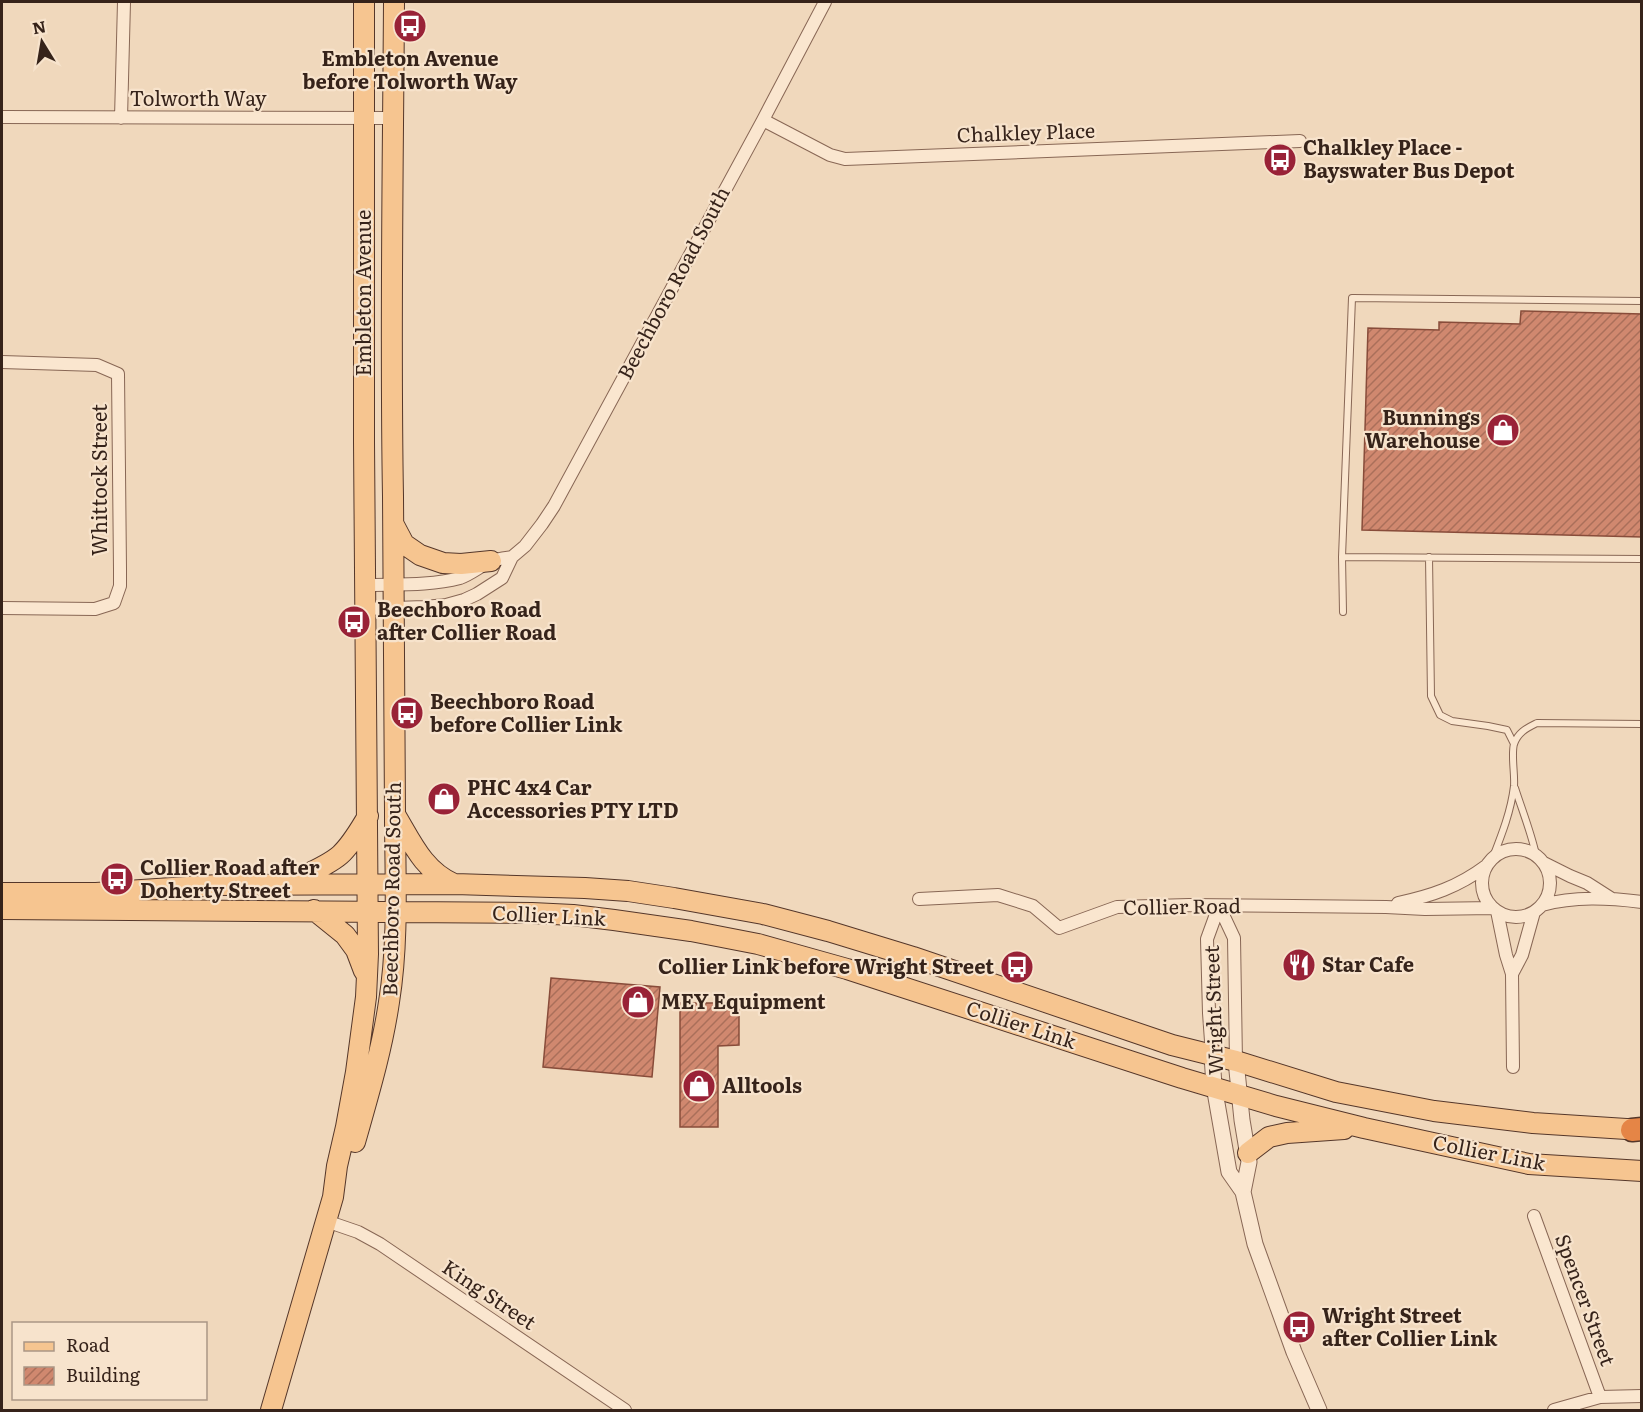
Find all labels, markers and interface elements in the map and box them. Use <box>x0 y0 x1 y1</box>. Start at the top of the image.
bus stop icon: Embleton Avenue before Tolworth Way <box>392 8 428 44</box>
north arrow <box>12 12 72 72</box>
text: N <box>30 13 48 39</box>
place label: Embleton Avenue before Tolworth Way <box>302 42 518 95</box>
street label: Tolworth Way <box>129 82 267 112</box>
street label: Chalkley Place <box>956 114 1096 148</box>
place label: Chalkley Place - Bayswater Bus Depot <box>1303 131 1515 184</box>
bus stop icon: Chalkley Place - Bayswater Bus Depot <box>1262 142 1298 178</box>
street label: Beechboro Road South <box>609 180 736 384</box>
street label: Embleton Avenue <box>347 210 377 376</box>
place label: Bunnings Warehouse <box>1365 401 1480 454</box>
street label: Whittock Street <box>83 404 113 556</box>
shop icon: Bunnings Warehouse <box>1485 412 1521 448</box>
place label: Beechboro Road after Collier Road <box>377 593 556 646</box>
bus stop icon: Beechboro Road after Collier Road <box>336 604 372 640</box>
place label: Beechboro Road before Collier Link <box>430 685 623 738</box>
bus stop icon: Beechboro Road before Collier Link <box>389 695 425 731</box>
place label: PHC 4x4 Car Accessories PTY LTD <box>467 771 678 824</box>
street label: Beechboro Road South <box>373 781 407 997</box>
shop icon: PHC 4x4 Car Accessories PTY LTD <box>426 781 462 817</box>
place label: Collier Road after Doherty Street <box>140 851 320 904</box>
bus stop icon: Collier Road after Doherty Street <box>99 861 135 897</box>
street label: Collier Road <box>1123 889 1241 921</box>
street label: Collier Link <box>491 896 608 932</box>
street label: Wright Street <box>1195 945 1229 1075</box>
restaurant icon: Star Cafe <box>1281 947 1317 983</box>
place label: Star Cafe <box>1322 948 1414 978</box>
bus stop icon: Collier Link before Wright Street <box>999 949 1035 985</box>
place label: Collier Link before Wright Street <box>658 950 994 980</box>
shop icon: MEY Equipment <box>620 984 656 1020</box>
place label: MEY Equipment <box>661 985 826 1015</box>
street label: Collier Link <box>963 991 1081 1055</box>
shop icon: Alltools <box>681 1068 717 1104</box>
place label: Alltools <box>722 1069 802 1099</box>
street label: Collier Link <box>1431 1125 1549 1177</box>
street label: Spencer Street <box>1549 1229 1625 1369</box>
street label: King Street <box>437 1251 543 1336</box>
place label: Wright Street after Collier Link <box>1322 1299 1498 1352</box>
bus stop icon: Wright Street after Collier Link <box>1281 1309 1317 1345</box>
legend <box>12 1322 207 1400</box>
text: Road <box>66 1331 110 1358</box>
text: Building <box>66 1361 141 1388</box>

